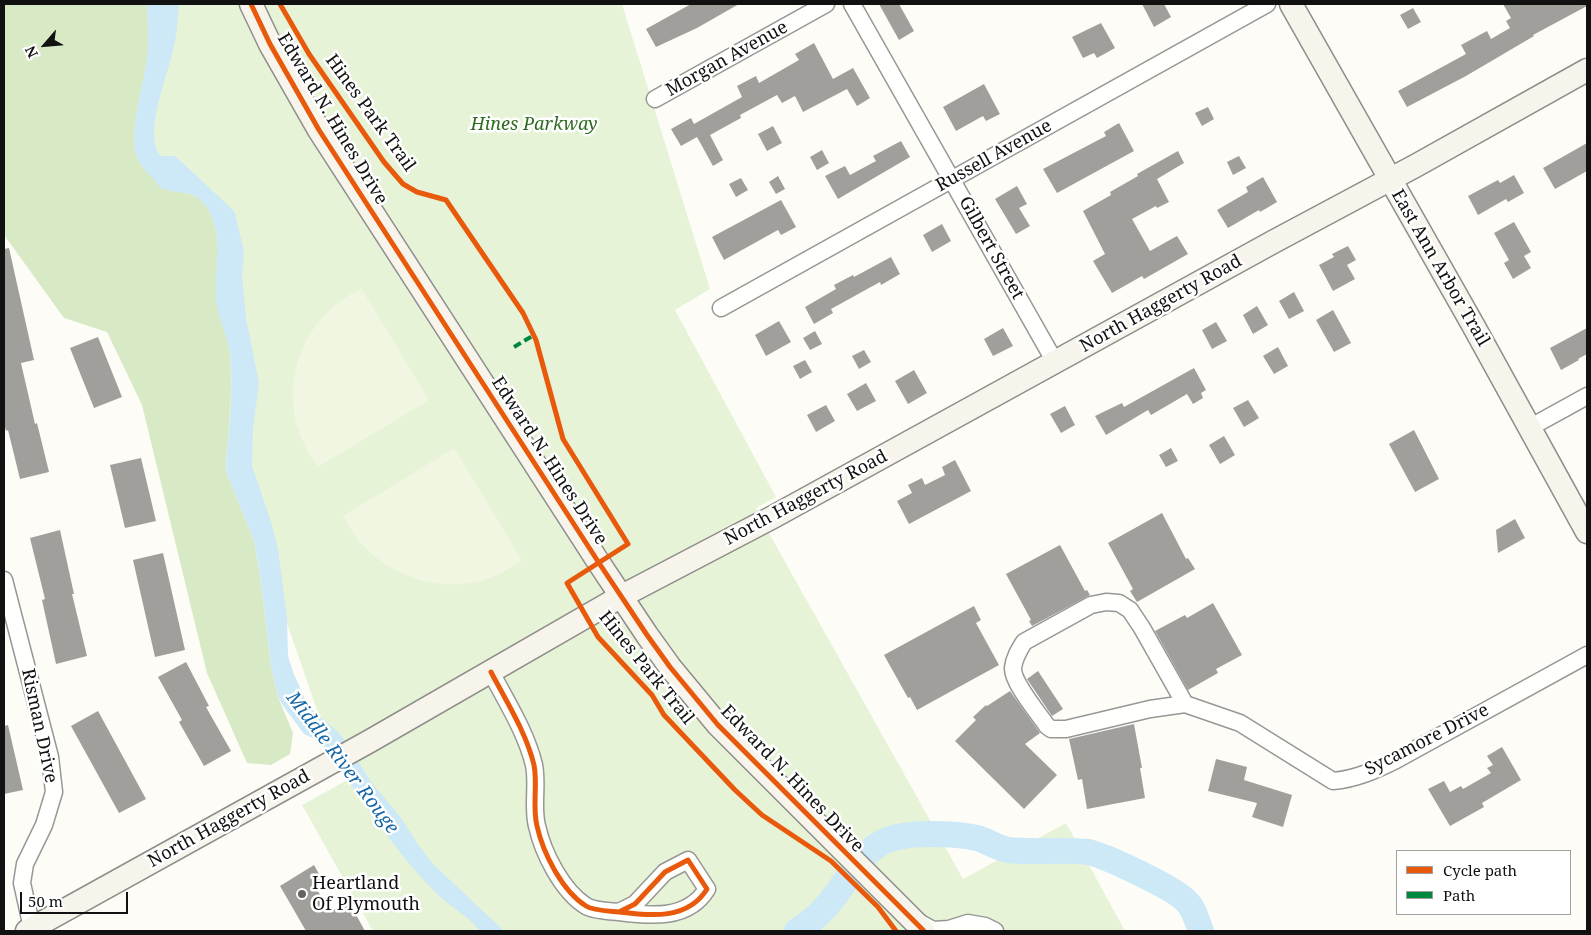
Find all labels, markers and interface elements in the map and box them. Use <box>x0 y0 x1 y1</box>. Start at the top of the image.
street label: Morgan Avenue <box>662 17 792 101</box>
north arrow <box>20 20 70 70</box>
street label: Edward N. Hines Drive <box>272 29 392 209</box>
text: N <box>20 43 42 61</box>
street label: Hines Park Trail <box>320 50 420 176</box>
park label: Hines Parkway <box>471 114 597 136</box>
street label: Russell Avenue <box>932 115 1056 197</box>
street label: East Ann Arbor Trail <box>1386 186 1494 350</box>
street label: Gilbert Street <box>954 193 1028 303</box>
street label: North Haggerty Road <box>1076 251 1246 357</box>
street label: Edward N. Hines Drive <box>486 373 612 549</box>
street label: North Haggerty Road <box>721 446 891 550</box>
street label: Hines Park Trail <box>594 607 698 729</box>
street label: Risman Drive <box>16 667 62 785</box>
water label: Middle River Rouge <box>281 687 403 839</box>
street label: Sycamore Drive <box>1361 699 1493 781</box>
street label: Edward N. Hines Drive <box>716 701 868 857</box>
street label: North Haggerty Road <box>144 766 314 872</box>
legend <box>1396 850 1571 915</box>
text: Cycle path <box>1443 860 1517 880</box>
place label: Heartland Of Plymouth <box>312 873 420 916</box>
scale bar <box>22 882 130 914</box>
text: Path <box>1443 885 1475 905</box>
marker: Heartland Of Plymouth <box>296 888 308 900</box>
text: 50 m <box>28 891 63 911</box>

